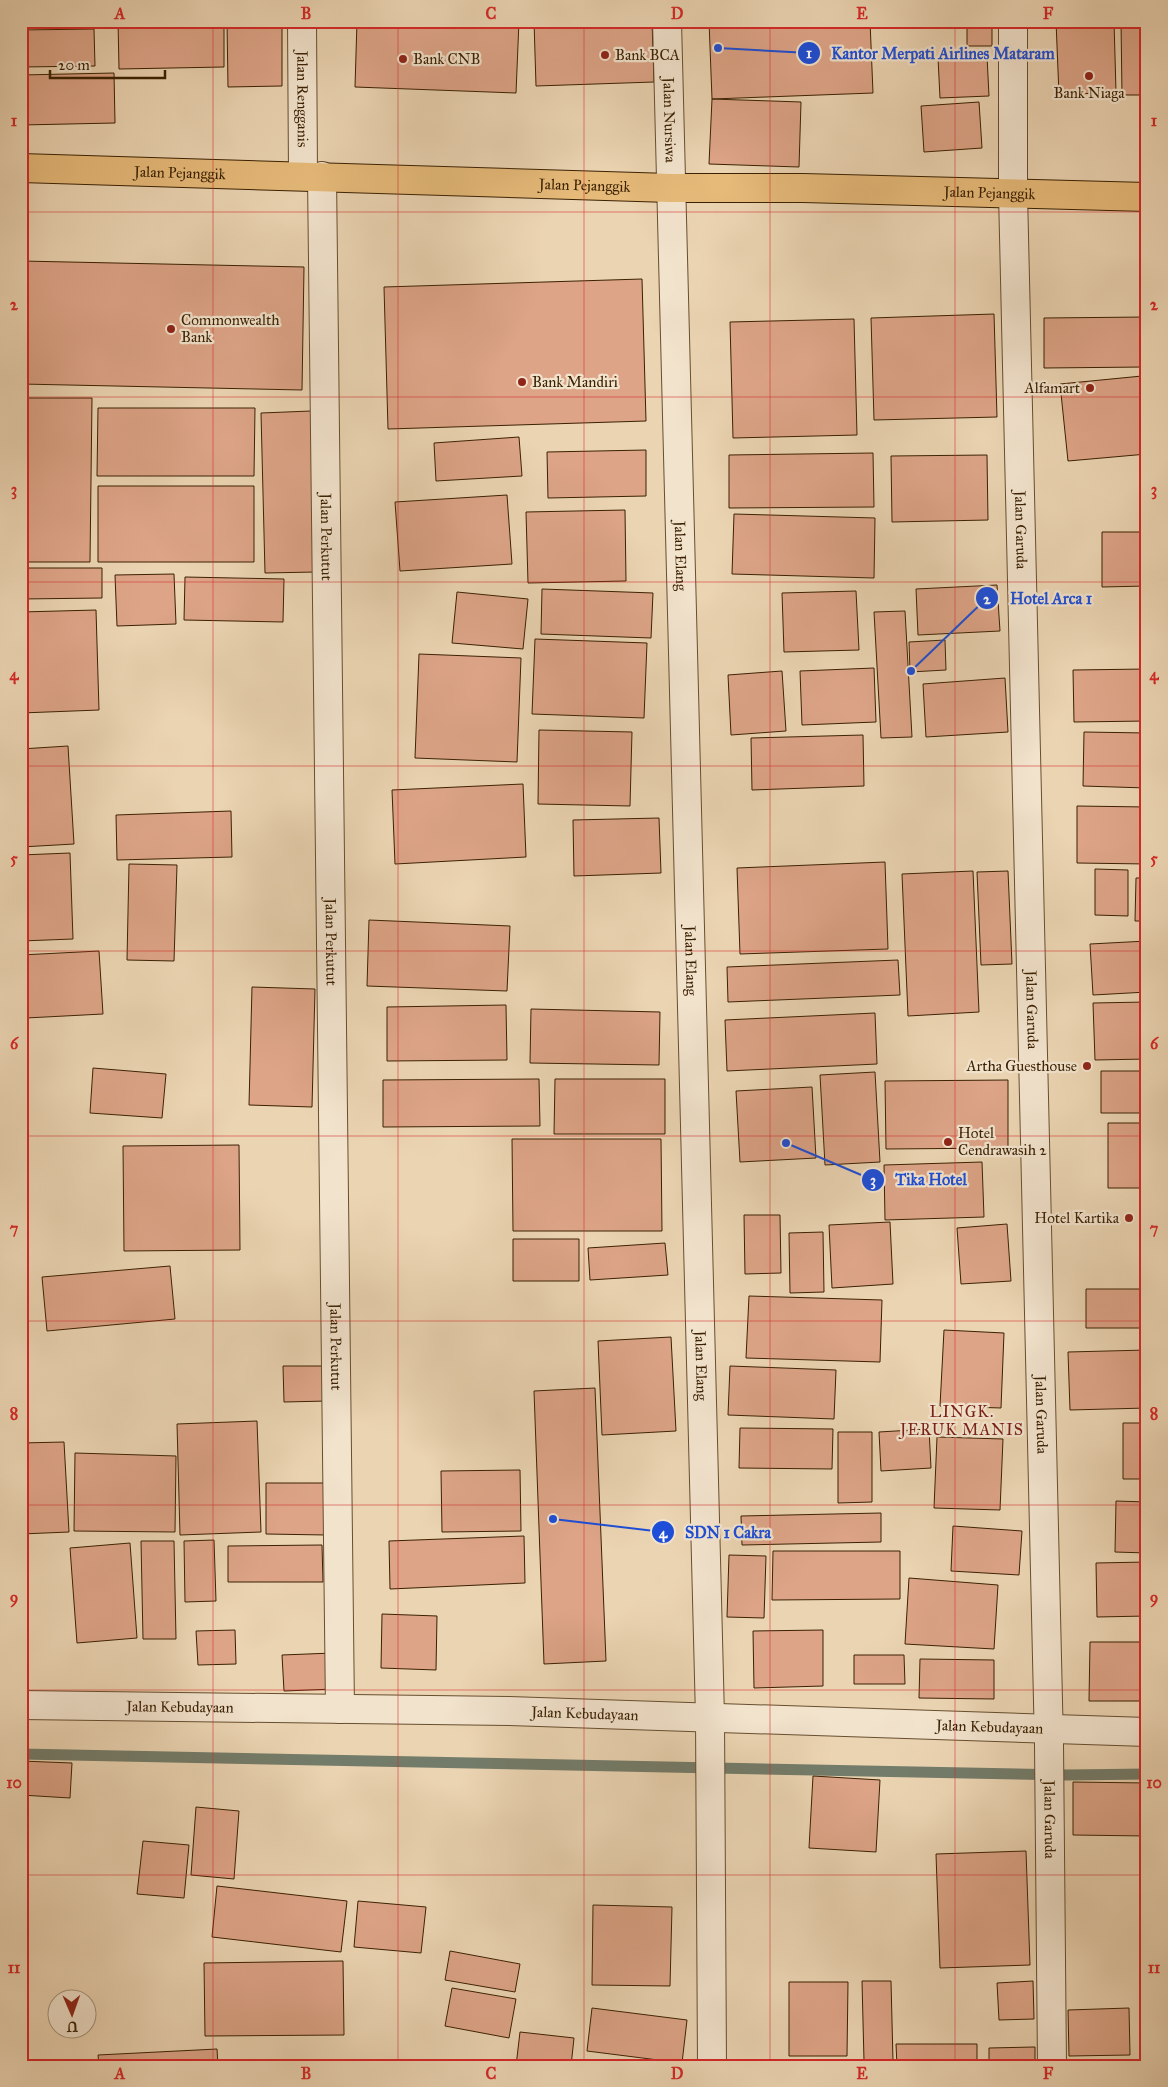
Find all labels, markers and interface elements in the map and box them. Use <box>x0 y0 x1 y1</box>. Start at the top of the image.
text: A <box>114 4 126 23</box>
text: B <box>301 4 311 23</box>
text: C <box>486 4 497 23</box>
text: D <box>671 4 684 23</box>
text: E <box>856 4 868 23</box>
text: F <box>1043 4 1054 23</box>
callout: Kantor Merpati Airlines Mataram <box>796 37 1065 68</box>
text: 1 <box>806 44 812 62</box>
text: Kantor Merpati Airlines Mataram <box>831 44 1055 64</box>
place label: Bank BCA <box>615 46 680 64</box>
scale bar <box>50 48 165 80</box>
street label: Jalan Rengganis <box>292 49 312 147</box>
marker: Bank BCA <box>599 49 611 61</box>
place label: Bank CNB <box>413 50 480 68</box>
marker: Bank CNB <box>397 53 409 65</box>
text: 20 m <box>58 56 90 74</box>
marker: Bank Niaga <box>1083 70 1095 82</box>
street label: Jalan Nursiwa <box>658 75 680 164</box>
place label: Bank Niaga <box>1053 84 1125 102</box>
text: 1 <box>11 111 18 130</box>
text: 1 <box>1151 111 1158 130</box>
street label: Jalan Pejanggik <box>132 162 226 183</box>
street label: Jalan Pejanggik <box>537 175 631 196</box>
street label: Jalan Pejanggik <box>942 183 1036 203</box>
text: 2 <box>10 295 19 314</box>
text: 2 <box>1150 295 1159 314</box>
place label: Commonwealth Bank <box>181 311 280 346</box>
marker: Commonwealth Bank <box>165 323 177 335</box>
place label: Bank Mandiri <box>532 373 618 391</box>
marker: Bank Mandiri <box>516 376 528 388</box>
place label: Alfamart <box>1024 379 1081 397</box>
marker: Alfamart <box>1084 382 1096 394</box>
text: 3 <box>11 480 17 500</box>
text: 3 <box>1151 480 1157 500</box>
street label: Jalan Garuda <box>1010 488 1031 570</box>
street label: Jalan Perkutut <box>316 491 336 581</box>
street label: Jalan Elang <box>670 519 690 592</box>
callout: Hotel Arca 1 <box>975 583 1102 614</box>
text: Hotel Arca 1 <box>1010 589 1093 608</box>
text: 2 <box>983 590 991 608</box>
text: 4 <box>10 665 20 685</box>
text: 4 <box>1150 665 1160 685</box>
text: 5 <box>10 849 18 868</box>
text: 5 <box>1150 849 1158 868</box>
street label: Jalan Perkutut <box>320 896 341 986</box>
street label: Jalan Elang <box>680 923 701 997</box>
street label: Jalan Garuda <box>1021 968 1042 1050</box>
text: 6 <box>10 1034 19 1053</box>
text: 6 <box>1150 1034 1159 1053</box>
place label: Artha Guesthouse <box>965 1057 1077 1075</box>
marker: Artha Guesthouse <box>1081 1060 1093 1072</box>
place label: Hotel Cendrawasih 2 <box>958 1124 1047 1159</box>
marker: Hotel Cendrawasih 2 <box>942 1136 954 1148</box>
callout: Tika Hotel <box>861 1164 977 1195</box>
text: Tika Hotel <box>894 1170 967 1189</box>
text: 3 <box>870 1171 876 1190</box>
place label: Hotel Kartika <box>1034 1209 1120 1227</box>
marker: Hotel Kartika <box>1123 1212 1135 1224</box>
text: 7 <box>10 1219 19 1238</box>
text: 7 <box>1150 1219 1159 1238</box>
street label: Jalan Perkutut <box>325 1301 345 1391</box>
street label: Jalan Elang <box>690 1328 711 1402</box>
street label: Jalan Garuda <box>1030 1373 1051 1455</box>
district label: LINGK. JERUK MANIS <box>898 1402 1024 1440</box>
text: 8 <box>10 1404 18 1423</box>
text: 8 <box>1150 1404 1158 1423</box>
callout: SDN 1 Cakra <box>650 1517 782 1548</box>
text: SDN 1 Cakra <box>685 1523 772 1542</box>
text: 4 <box>659 1524 668 1543</box>
text: 9 <box>10 1588 18 1608</box>
text: 9 <box>1150 1588 1158 1608</box>
street label: Jalan Kebudayaan <box>124 1697 234 1717</box>
street label: Jalan Kebudayaan <box>529 1703 639 1724</box>
street label: Jalan Kebudayaan <box>934 1716 1044 1738</box>
text: 10 <box>6 1773 22 1792</box>
text: 10 <box>1146 1773 1162 1792</box>
street label: Jalan Garuda <box>1039 1778 1059 1860</box>
text: 11 <box>8 1958 21 1977</box>
text: 11 <box>1148 1958 1161 1977</box>
north arrow <box>48 1990 98 2040</box>
text: U <box>66 2018 78 2035</box>
text: A <box>114 2064 126 2083</box>
text: B <box>301 2064 311 2083</box>
text: C <box>486 2064 497 2083</box>
text: D <box>671 2064 684 2083</box>
text: E <box>856 2064 868 2083</box>
text: F <box>1043 2064 1054 2083</box>

